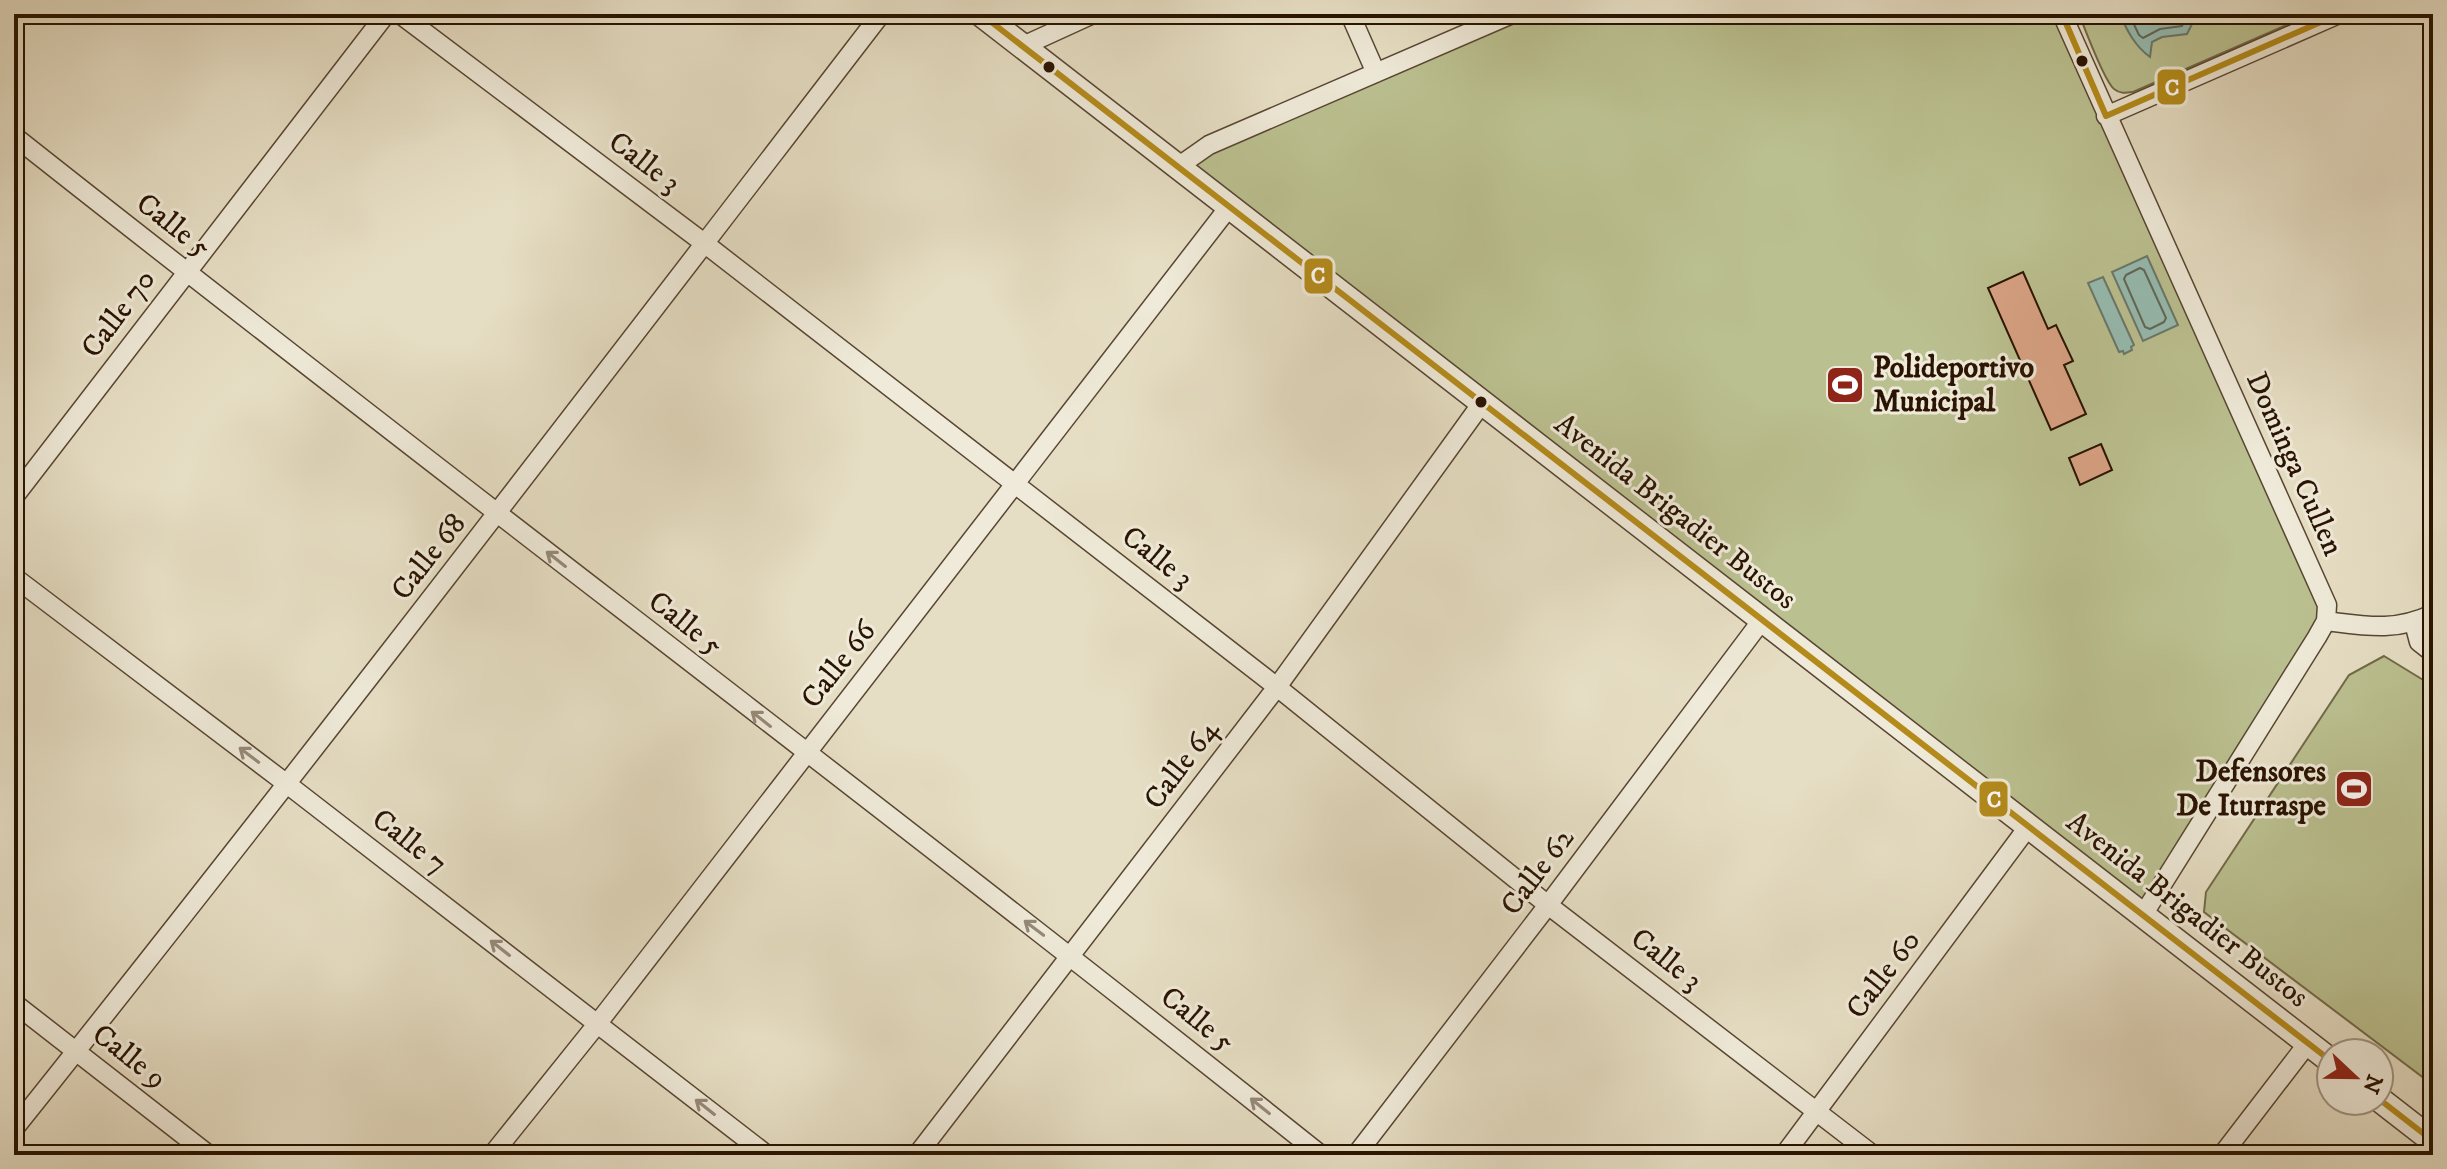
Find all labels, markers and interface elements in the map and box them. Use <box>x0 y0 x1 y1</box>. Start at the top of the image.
unlabelled marker <box>2074 53 2090 69</box>
unlabelled marker <box>1041 59 1057 75</box>
line badge: C <box>2156 68 2187 106</box>
text: C <box>2165 75 2179 102</box>
street label: Calle 3 <box>601 124 687 202</box>
street label: Calle 5 <box>128 185 218 267</box>
line badge: C <box>1303 257 1334 295</box>
street label: Calle 70 <box>74 262 164 366</box>
text: C <box>1311 263 1325 290</box>
place label: Polideportivo Municipal <box>1873 350 2034 421</box>
sports icon: Polideportivo Municipal <box>1824 364 1866 406</box>
street label: Dominga Cullen <box>2237 366 2351 562</box>
unlabelled marker <box>1473 394 1489 410</box>
street label: Avenida Brigadier Bustos <box>1547 406 1803 618</box>
street label: Calle 68 <box>384 506 474 608</box>
street label: Calle 3 <box>1114 519 1200 597</box>
one-way arrow <box>546 550 567 568</box>
street label: Calle 5 <box>640 583 730 665</box>
street label: Calle 66 <box>793 613 885 716</box>
one-way arrow <box>751 710 772 727</box>
street label: Calle 64 <box>1136 712 1228 817</box>
one-way arrow <box>239 747 260 764</box>
place label: Defensores De Iturraspe <box>2176 754 2327 825</box>
sports icon: Defensores De Iturraspe <box>2333 768 2375 810</box>
line badge: C <box>1978 780 2009 818</box>
text: C <box>1987 787 2001 814</box>
street label: Calle 7 <box>364 801 454 883</box>
street label: Avenida Brigadier Bustos <box>2059 804 2315 1016</box>
street label: Calle 62 <box>1493 821 1583 923</box>
one-way arrow <box>1024 919 1046 936</box>
street label: Calle 3 <box>1623 921 1709 999</box>
street label: Calle 60 <box>1839 923 1929 1027</box>
one-way arrow <box>490 939 511 956</box>
street label: Calle 5 <box>1153 979 1241 1061</box>
street label: Calle 9 <box>84 1016 174 1098</box>
north arrow <box>2315 1037 2395 1117</box>
text: N <box>2356 1070 2388 1097</box>
one-way arrow <box>695 1098 716 1116</box>
one-way arrow <box>1250 1098 1271 1115</box>

